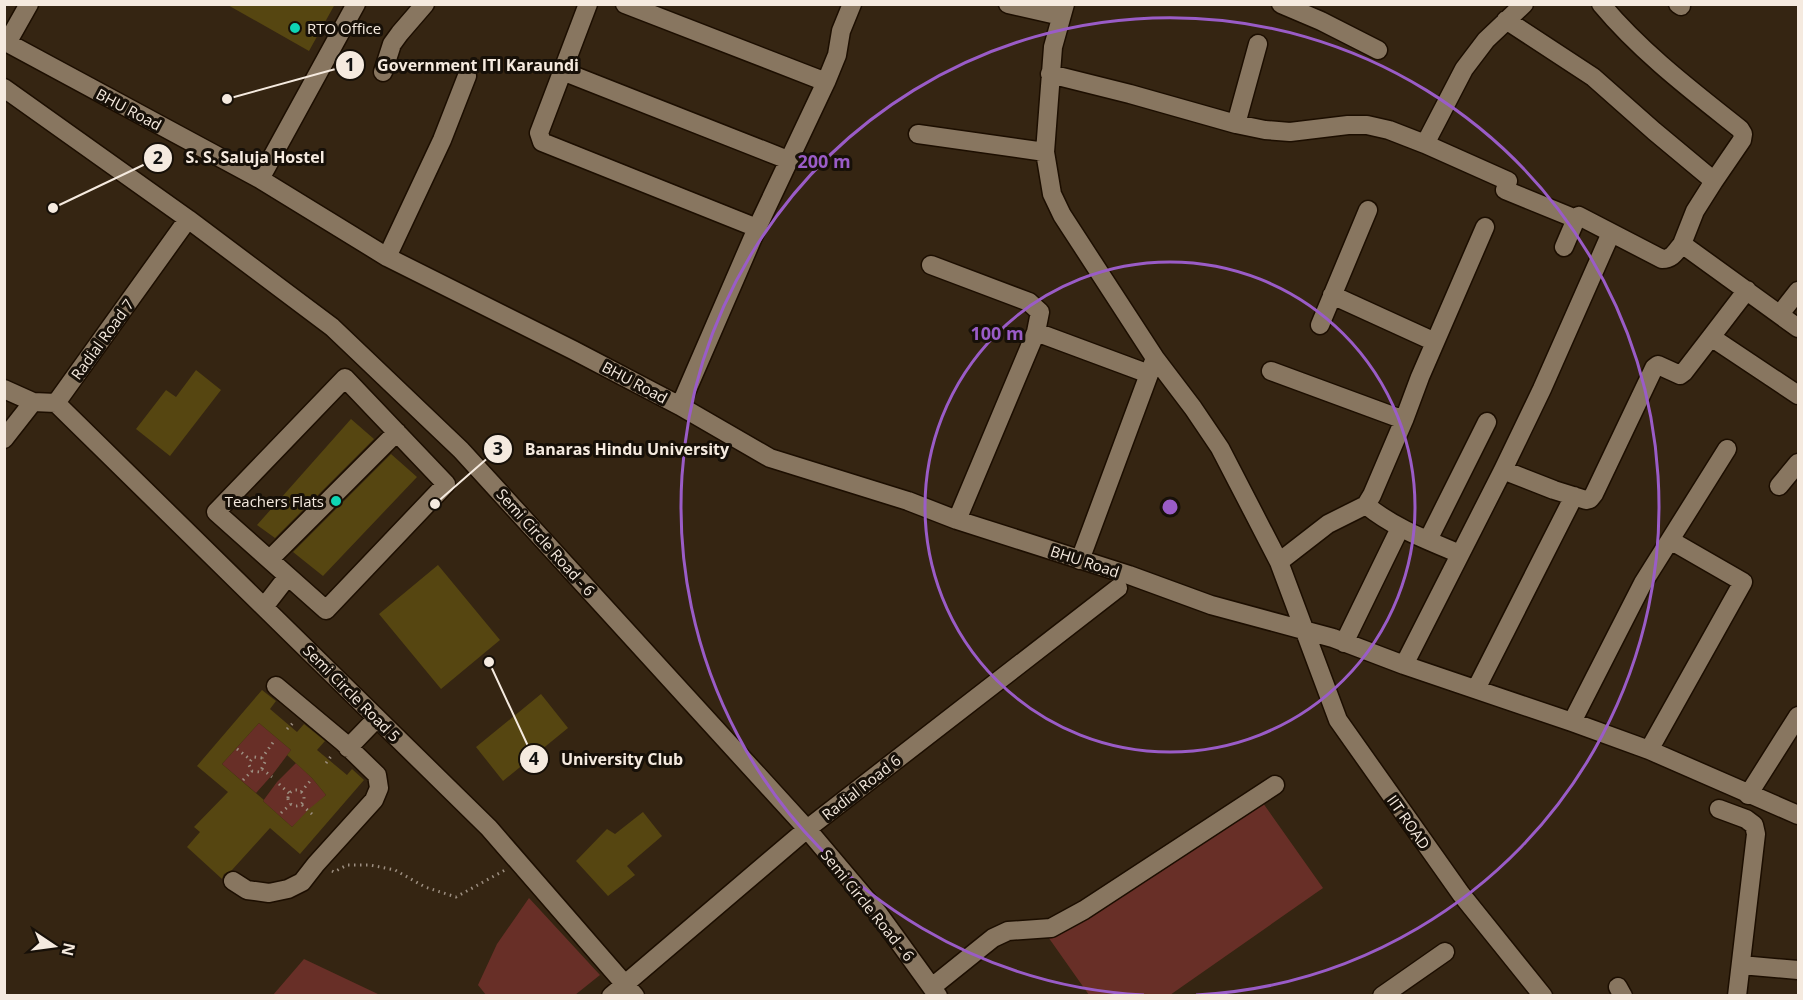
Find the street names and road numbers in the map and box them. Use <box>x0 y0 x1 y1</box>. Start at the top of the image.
street label: BHU Road <box>93 83 165 135</box>
street label: Radial Road 7 <box>66 295 138 383</box>
street label: BHU Road <box>599 356 671 408</box>
street label: Semi Circle Road - 6 <box>492 484 600 600</box>
street label: BHU Road <box>1048 540 1122 582</box>
street label: Semi Circle Road 5 <box>299 640 405 746</box>
street label: Radial Road 6 <box>817 750 905 824</box>
street label: IIT ROAD <box>1383 791 1435 853</box>
street label: Semi Circle Road - 6 <box>817 845 919 965</box>

